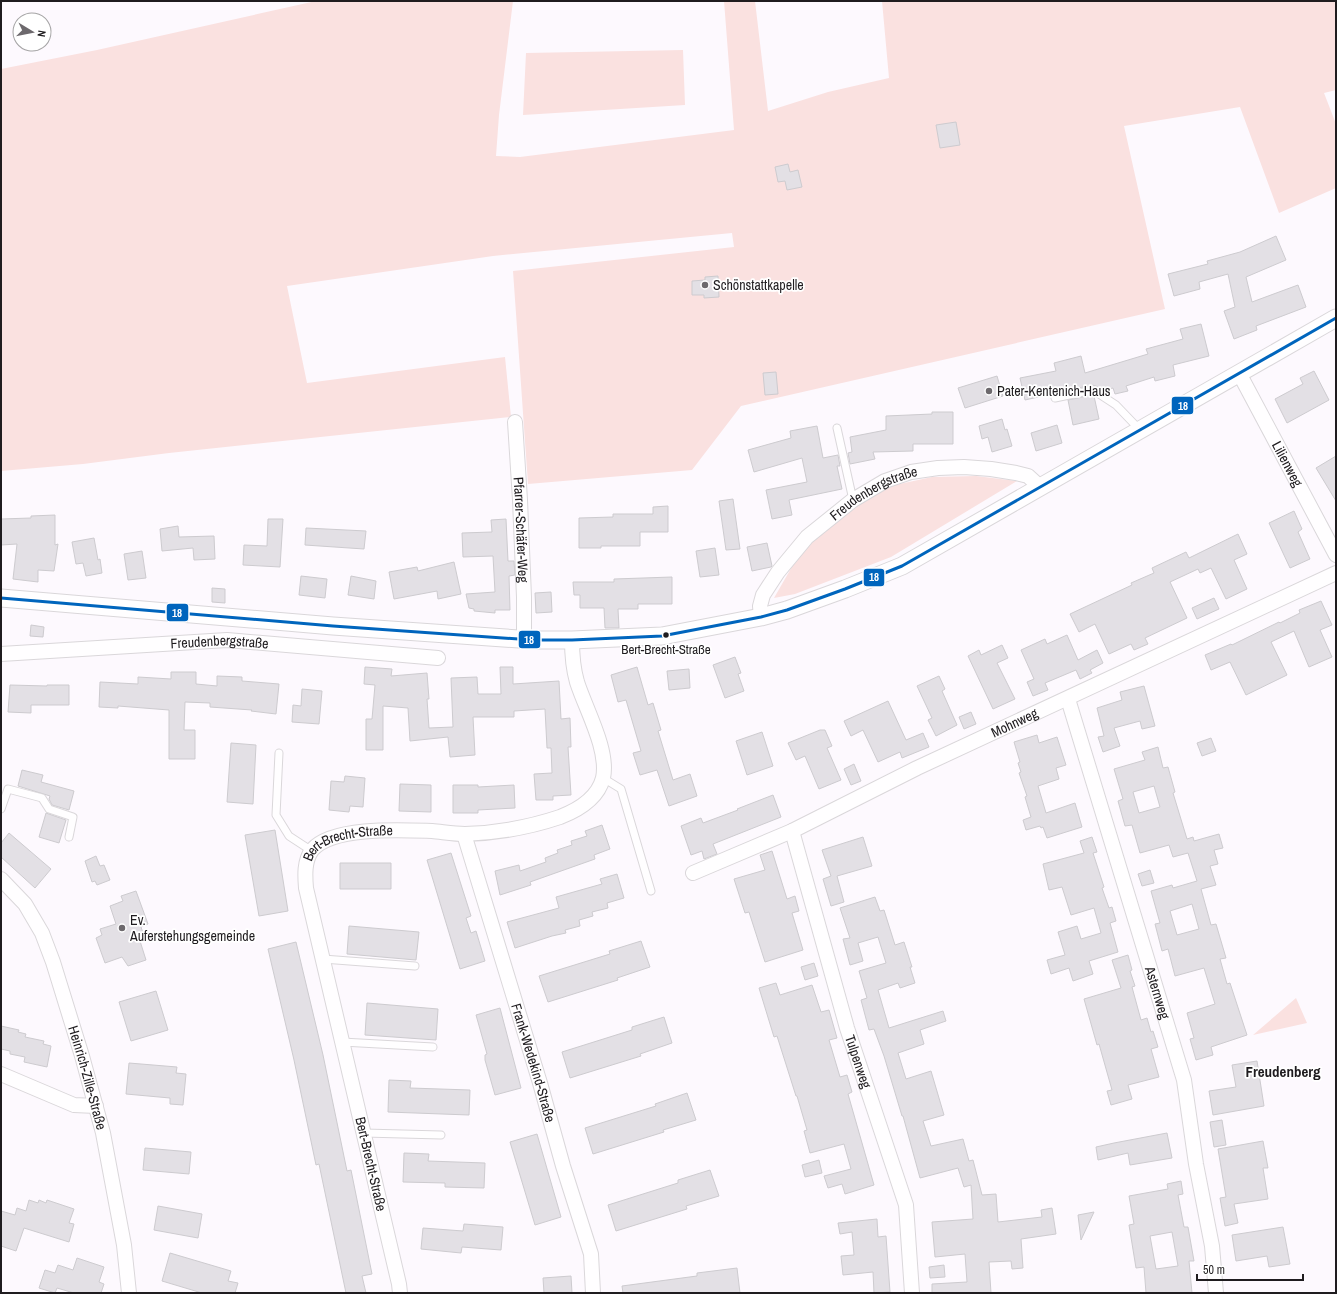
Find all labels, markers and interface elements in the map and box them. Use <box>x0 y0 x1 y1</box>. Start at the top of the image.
north arrow <box>12 12 52 52</box>
text: N <box>34 29 49 38</box>
place label: Schönstattkapelle <box>713 276 804 294</box>
marker: Schönstattkapelle <box>700 280 710 290</box>
place label: Pater-Kentenich-Haus <box>997 382 1111 400</box>
marker: Pater-Kentenich-Haus <box>984 386 994 396</box>
line badge: 18 <box>1171 396 1194 415</box>
text: 18 <box>1178 399 1188 413</box>
street label: Lilienweg <box>1268 438 1307 490</box>
street label: Freudenbergstraße <box>826 462 918 524</box>
street label: Pfarrer-Schäfer-Weg <box>510 476 532 584</box>
line badge: 18 <box>863 568 885 587</box>
text: 18 <box>869 570 879 584</box>
line badge: 18 <box>166 603 189 622</box>
text: 18 <box>172 606 182 620</box>
line badge: 18 <box>518 630 541 649</box>
marker: Bert-Brecht-Straße <box>661 630 671 640</box>
street label: Freudenbergstraße <box>170 631 269 653</box>
text: 18 <box>524 633 534 647</box>
place label: Bert-Brecht-Straße <box>621 641 711 658</box>
street label: Mohnweg <box>988 704 1041 741</box>
street label: Bert-Brecht-Straße <box>299 821 393 864</box>
place label: Ev. Auferstehungsgemeinde <box>129 911 255 945</box>
marker: Ev. Auferstehungsgemeinde <box>117 923 127 933</box>
street label: Asternweg <box>1141 963 1174 1022</box>
street label: Frank-Wedekind-Straße <box>507 1001 559 1124</box>
street label: Heinrich-Zille-Straße <box>64 1023 111 1132</box>
street label: Tulpenweg <box>841 1033 876 1091</box>
district label: Freudenberg <box>1245 1061 1321 1082</box>
street label: Bert-Brecht-Straße <box>351 1115 391 1213</box>
scale bar <box>1197 1256 1303 1282</box>
text: 50 m <box>1203 1262 1225 1278</box>

